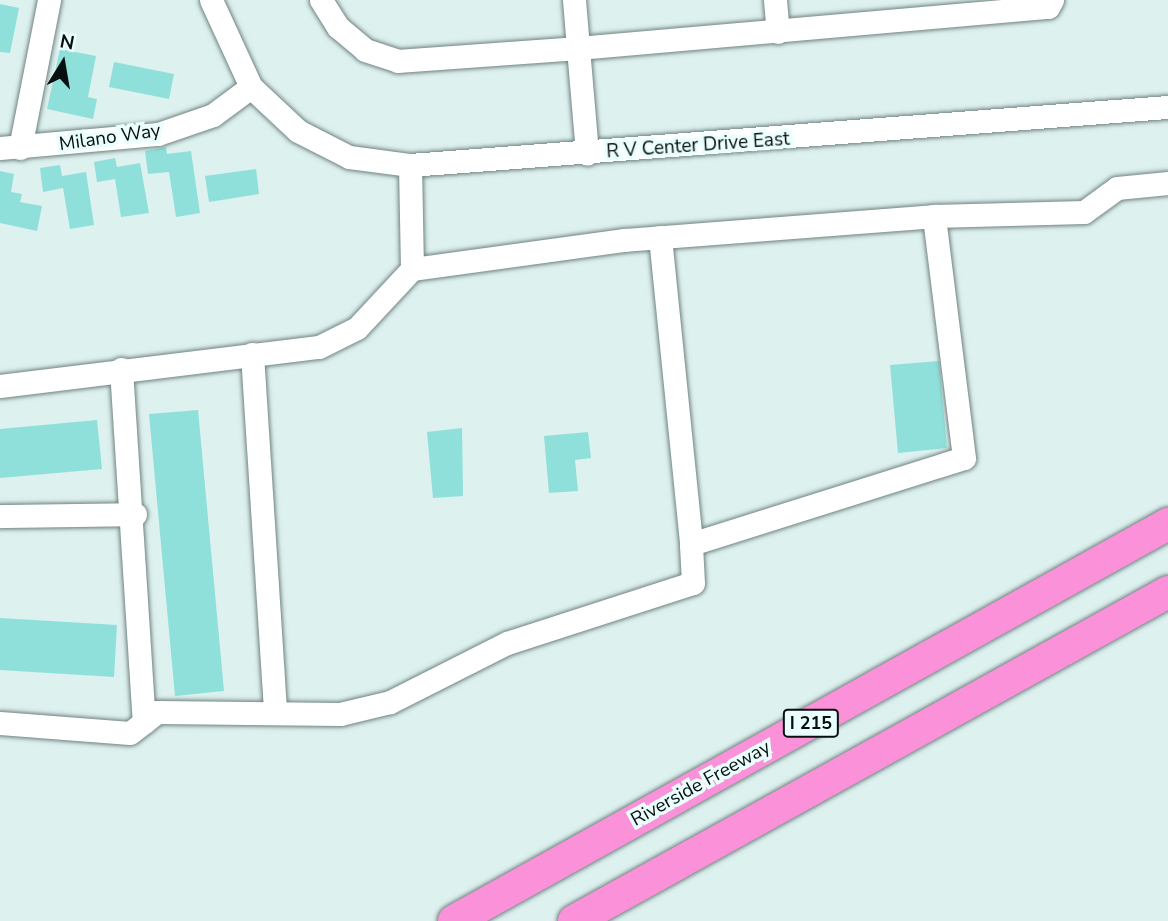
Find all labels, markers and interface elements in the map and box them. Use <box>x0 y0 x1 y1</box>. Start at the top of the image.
north arrow <box>28 28 98 98</box>
text: N <box>58 28 76 57</box>
street label: Milano Way <box>58 120 162 156</box>
street label: R V Center Drive East <box>606 128 790 164</box>
road number: I 215 <box>781 708 841 738</box>
street label: Riverside Freeway <box>627 736 775 832</box>

